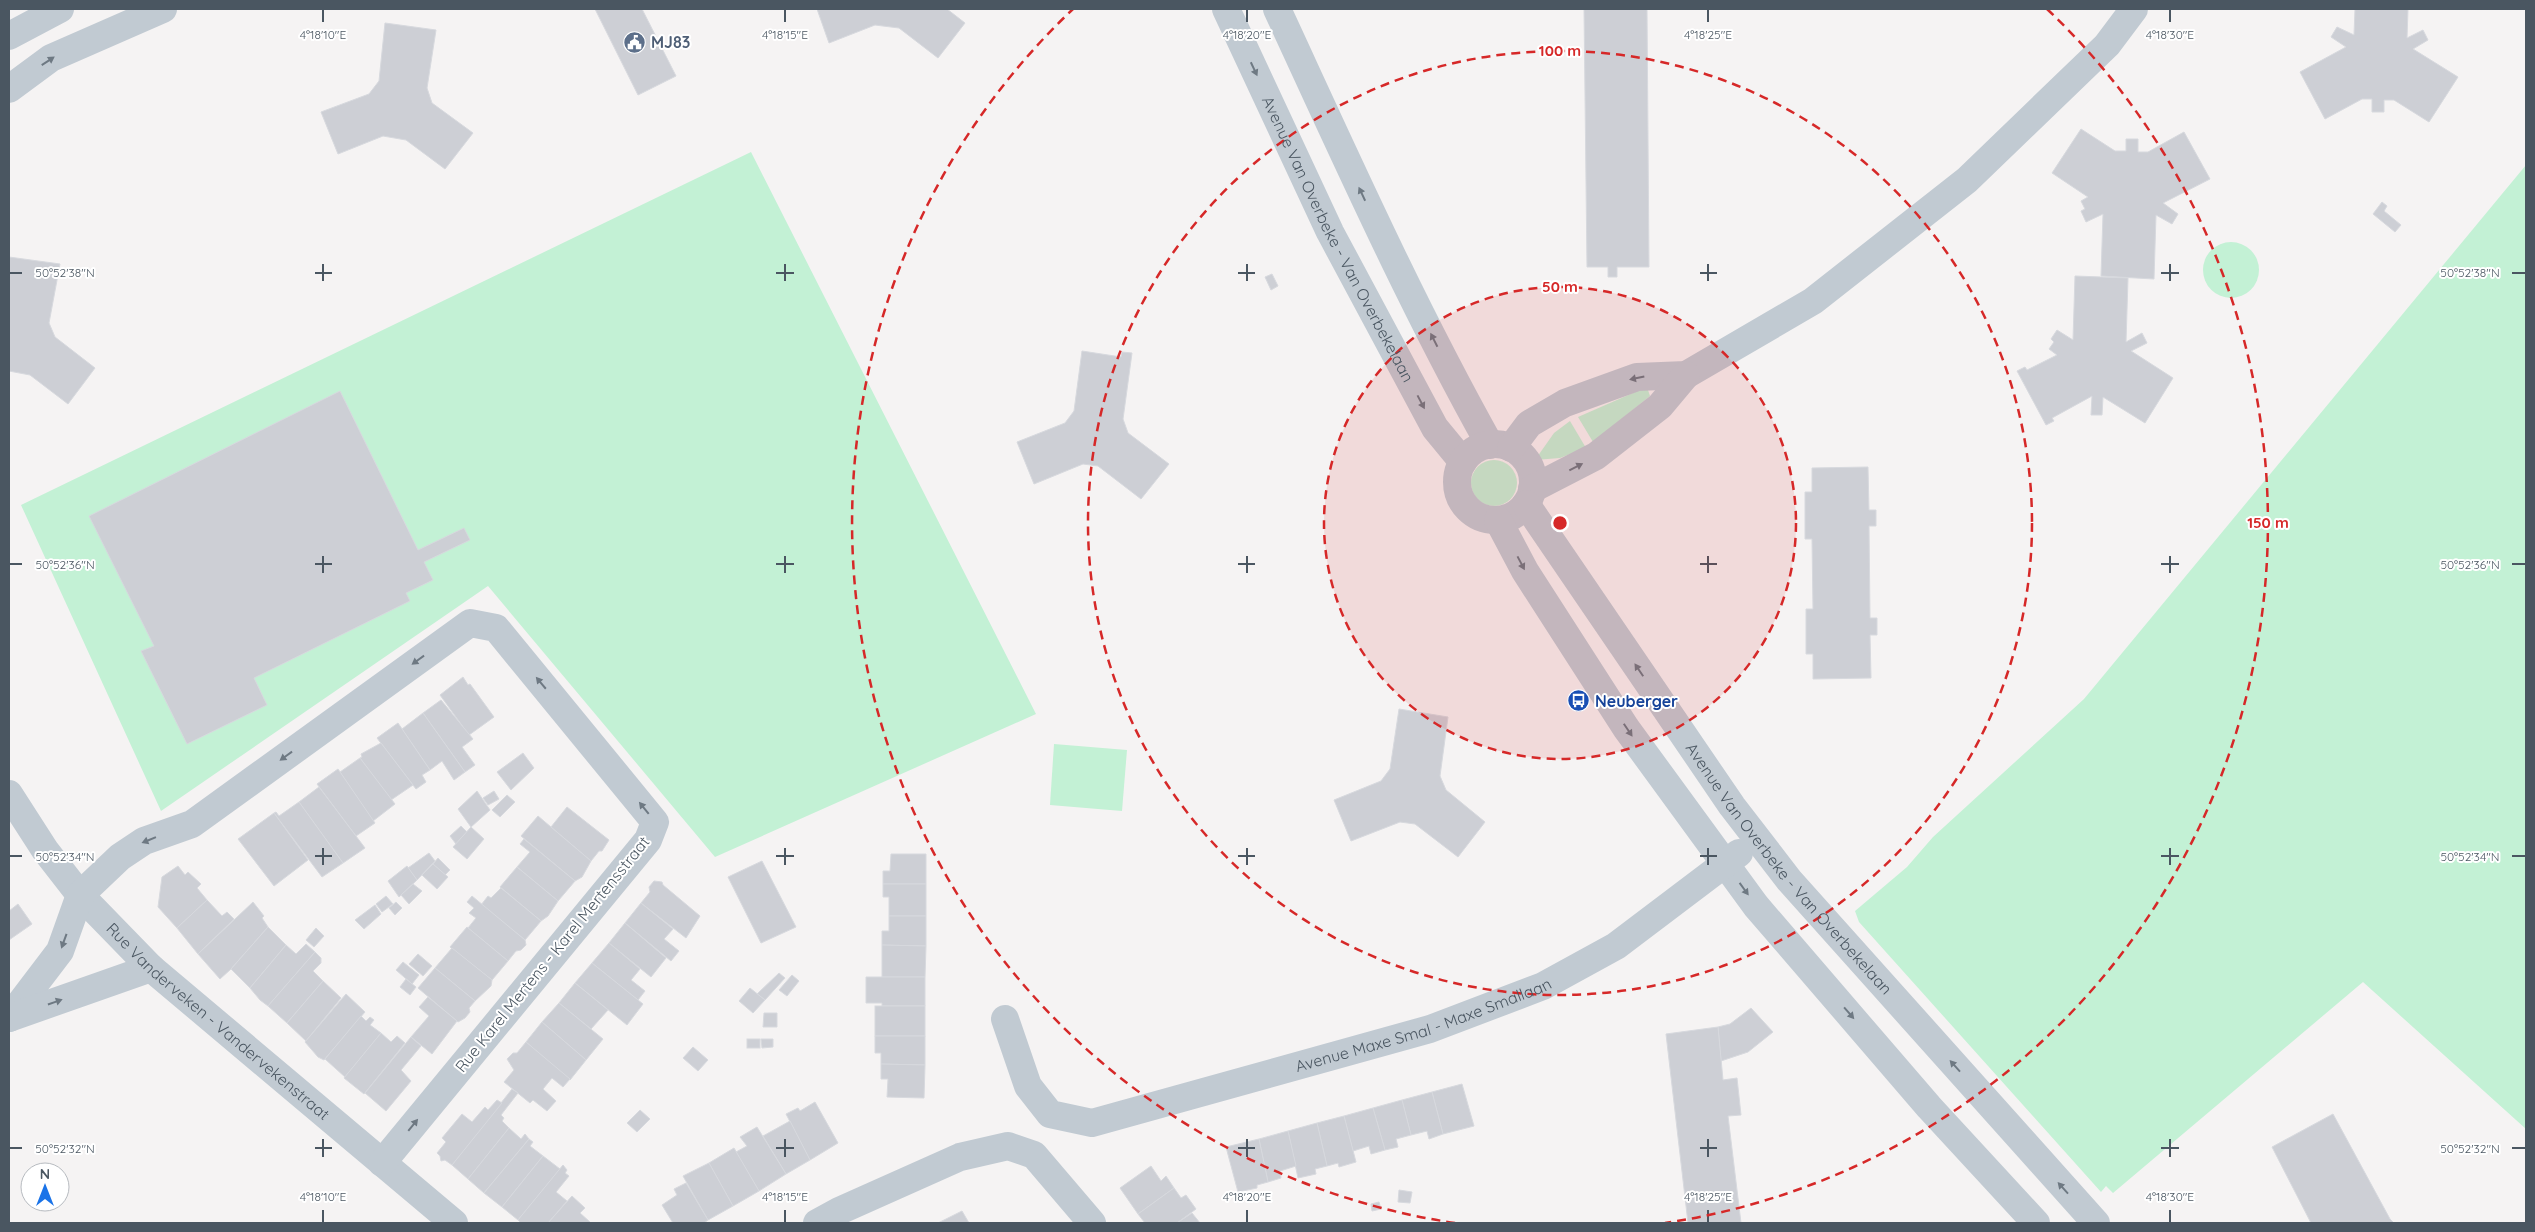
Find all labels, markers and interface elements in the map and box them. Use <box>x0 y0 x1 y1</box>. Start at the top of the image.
text: 4°18'10"E <box>300 27 346 42</box>
text: 4°18'15"E <box>762 27 808 42</box>
text: 4°18'20"E <box>1223 27 1272 42</box>
text: 4°18'25"E <box>1684 27 1732 42</box>
text: 4°18'30"E <box>2146 27 2194 42</box>
public building icon: MJ83 <box>623 30 647 54</box>
place label: MJ83 <box>651 32 690 52</box>
text: 100 m <box>1539 41 1581 60</box>
one-way arrow <box>42 56 55 65</box>
one-way arrow <box>1250 62 1258 76</box>
street label: Avenue Van Overbeke - Van Overbekelaan <box>1258 93 1419 386</box>
one-way arrow <box>1358 187 1366 201</box>
text: 50°52'38"N <box>35 265 95 280</box>
text: 50°52'38"N <box>2440 265 2500 280</box>
text: 50 m <box>1542 277 1578 296</box>
one-way arrow <box>1430 333 1438 347</box>
one-way arrow <box>1630 374 1645 382</box>
one-way arrow <box>1417 394 1425 409</box>
one-way arrow <box>1568 463 1583 471</box>
text: 150 m <box>2247 513 2289 532</box>
centre of rings <box>1551 514 1569 532</box>
one-way arrow <box>1517 556 1526 570</box>
text: 50°52'36"N <box>35 557 95 572</box>
text: 50°52'36"N <box>2440 557 2500 572</box>
one-way arrow <box>412 655 425 666</box>
one-way arrow <box>1634 663 1644 677</box>
one-way arrow <box>536 677 547 690</box>
bus stop icon: Neuberger <box>1567 689 1591 713</box>
place label: Neuberger <box>1595 691 1678 711</box>
one-way arrow <box>1623 723 1633 736</box>
street label: Avenue Van Overbeke - Van Overbekelaan <box>1682 739 1896 998</box>
one-way arrow <box>279 751 293 761</box>
one-way arrow <box>638 801 649 814</box>
street label: Rue Karel Mertens - Karel Mertensstraat <box>451 832 653 1076</box>
one-way arrow <box>141 836 156 844</box>
text: 50°52'34"N <box>35 849 95 864</box>
text: 50°52'34"N <box>2440 849 2500 864</box>
one-way arrow <box>1739 882 1749 896</box>
street label: Rue Vanderveken - Vandervekenstraat <box>102 918 334 1124</box>
one-way arrow <box>60 933 67 948</box>
street label: Avenue Maxe Smal - Maxe Smallaan <box>1293 973 1555 1076</box>
one-way arrow <box>47 998 62 1005</box>
one-way arrow <box>1843 1007 1854 1020</box>
one-way arrow <box>1949 1061 1961 1073</box>
one-way arrow <box>407 1119 418 1132</box>
text: 50°52'32"N <box>35 1141 95 1156</box>
text: 50°52'32"N <box>2440 1141 2500 1156</box>
north arrow <box>20 1162 70 1212</box>
text: N <box>40 1165 50 1183</box>
one-way arrow <box>2057 1182 2069 1194</box>
text: 4°18'10"E <box>300 1189 346 1204</box>
text: 4°18'15"E <box>762 1189 808 1204</box>
text: 4°18'20"E <box>1223 1189 1272 1204</box>
text: 4°18'25"E <box>1684 1189 1732 1204</box>
text: 4°18'30"E <box>2146 1189 2194 1204</box>

